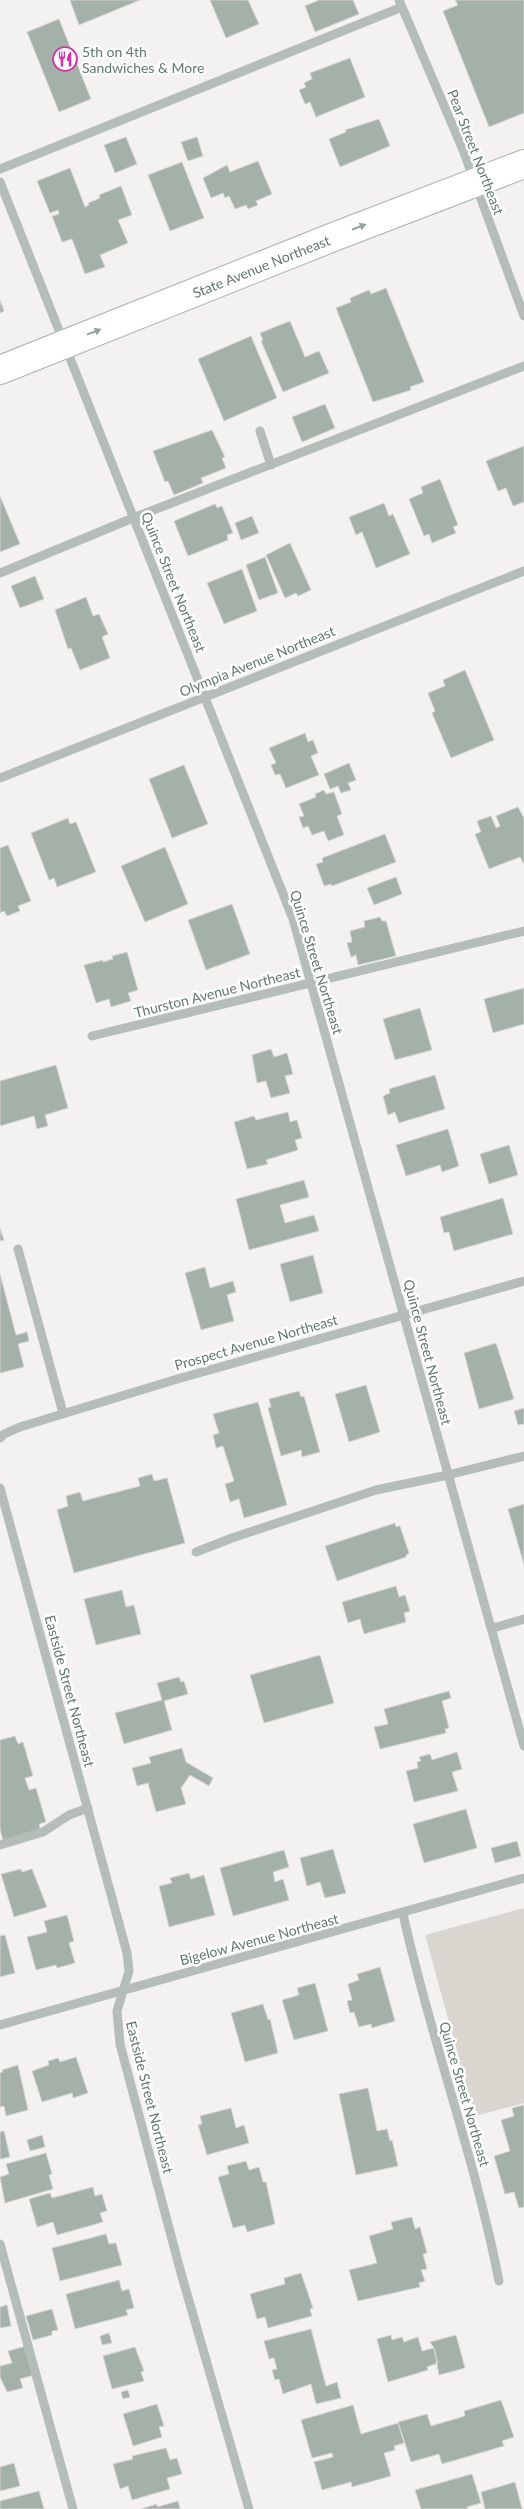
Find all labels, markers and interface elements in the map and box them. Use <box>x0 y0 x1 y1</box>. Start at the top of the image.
place label: 5th on 4th Sandwiches & More <box>82 43 204 76</box>
restaurant icon: 5th on 4th Sandwiches & More <box>52 46 78 72</box>
street label: Pear Street Northeast <box>444 87 508 217</box>
one-way arrow <box>351 223 366 230</box>
street label: State Avenue Northeast <box>190 231 332 301</box>
one-way arrow <box>87 328 102 336</box>
street label: Quince Street Northeast <box>138 509 210 655</box>
street label: Olympia Avenue Northeast <box>177 622 337 700</box>
street label: Quince Street Northeast <box>287 888 347 1036</box>
street label: Thurston Avenue Northeast <box>132 963 302 1021</box>
street label: Quince Street Northeast <box>400 1277 456 1427</box>
street label: Prospect Avenue Northeast <box>173 1311 339 1373</box>
street label: Eastside Street Northeast <box>42 1613 98 1769</box>
street label: Bigelow Avenue Northeast <box>178 1910 340 1968</box>
street label: Eastside Street Northeast <box>123 2019 177 2175</box>
street label: Quince Street Northeast <box>436 2020 494 2168</box>

